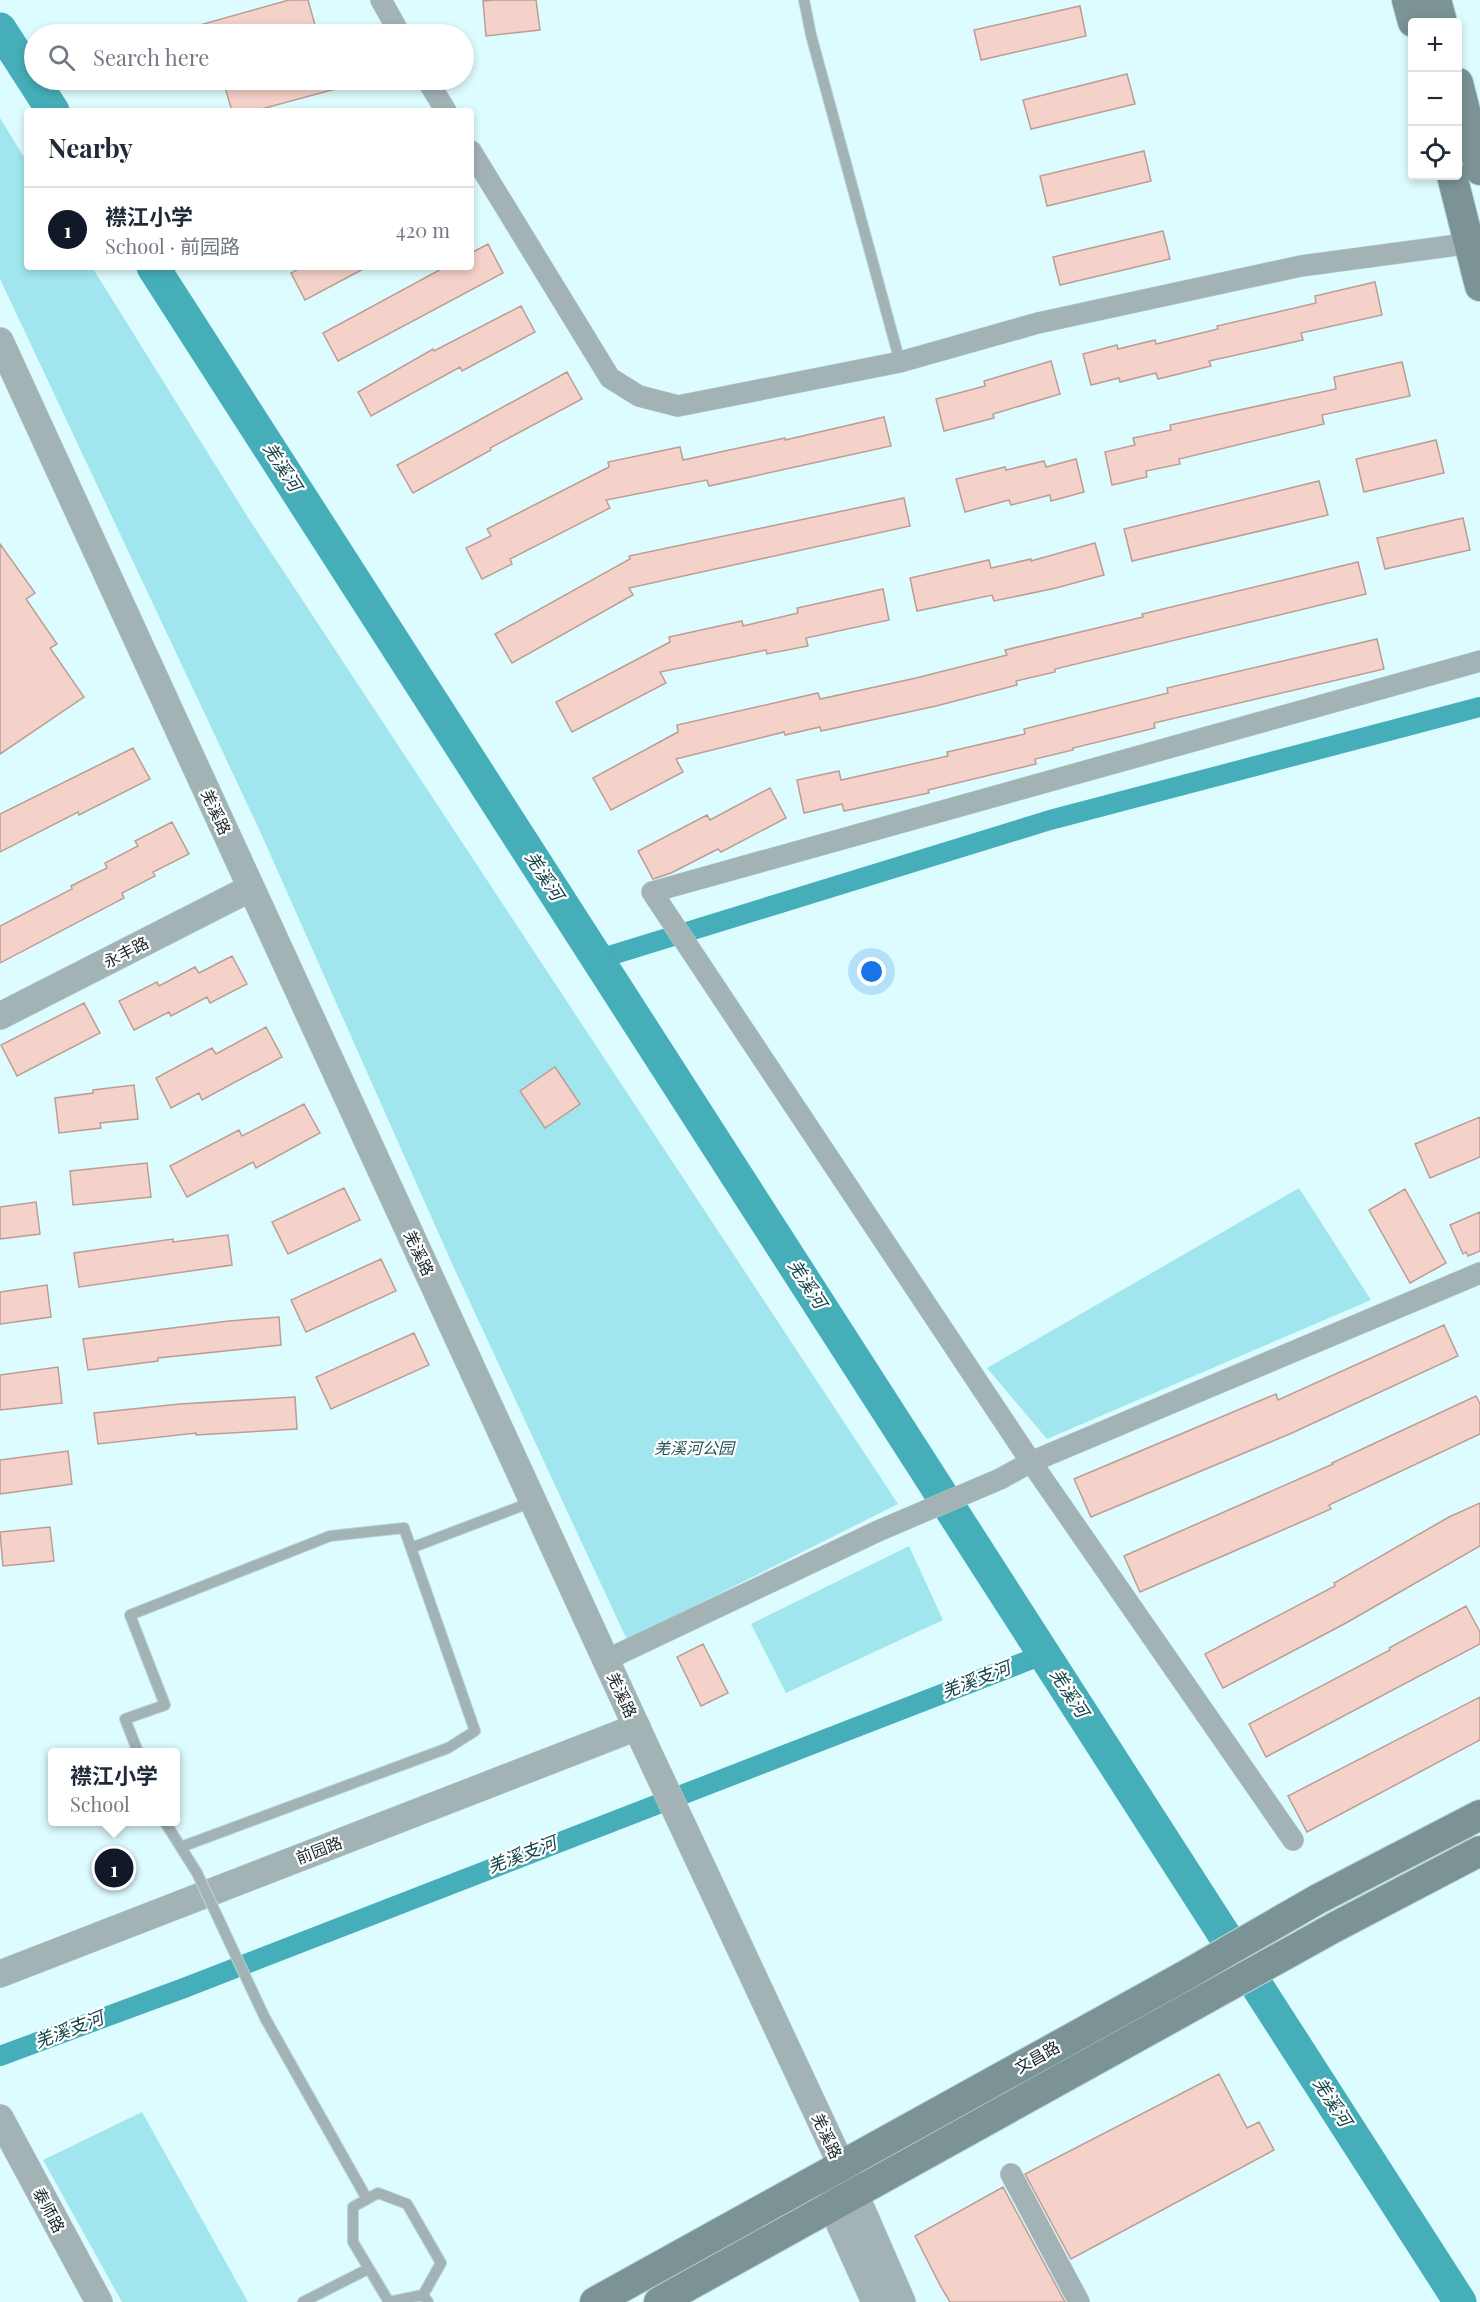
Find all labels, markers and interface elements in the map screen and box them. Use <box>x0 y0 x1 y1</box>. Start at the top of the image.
map controls <box>1408 18 1462 180</box>
button: + <box>1408 18 1462 72</box>
search box <box>24 24 474 90</box>
icon: search <box>45 41 78 74</box>
text: Search here <box>93 42 209 72</box>
button: − <box>1408 72 1462 126</box>
button: locate <box>1408 126 1462 180</box>
text: Nearby <box>48 130 133 165</box>
text: 襟江小学 <box>105 201 193 231</box>
text: 1 <box>64 216 71 243</box>
text: 420 m <box>396 216 450 243</box>
text: School · 前园路 <box>105 232 240 259</box>
water label: 羌溪河 <box>258 437 309 498</box>
street label: 羌溪路 <box>197 786 236 838</box>
water label: 羌溪河 <box>520 846 571 907</box>
street label: 永丰路 <box>100 931 152 972</box>
your location <box>857 957 886 986</box>
street label: 羌溪路 <box>400 1227 439 1279</box>
water label: 羌溪河 <box>783 1254 834 1315</box>
park label: 羌溪河公园 <box>654 1437 736 1458</box>
water label: 羌溪支河 <box>938 1654 1016 1703</box>
water label: 羌溪河 <box>1045 1663 1096 1724</box>
street label: 羌溪路 <box>603 1669 642 1721</box>
popup <box>48 1748 180 1826</box>
text: 襟江小学 <box>70 1760 158 1790</box>
text: School <box>70 1790 130 1817</box>
water label: 羌溪支河 <box>484 1829 562 1878</box>
street label: 前园路 <box>293 1831 345 1868</box>
pin: 1 <box>94 1846 134 1890</box>
water label: 羌溪支河 <box>31 2004 109 2053</box>
street label: 文昌路 <box>1011 2036 1063 2077</box>
water label: 羌溪河 <box>1308 2072 1359 2133</box>
street label: 羌溪路 <box>808 2110 847 2162</box>
street label: 泰师路 <box>29 2184 70 2236</box>

